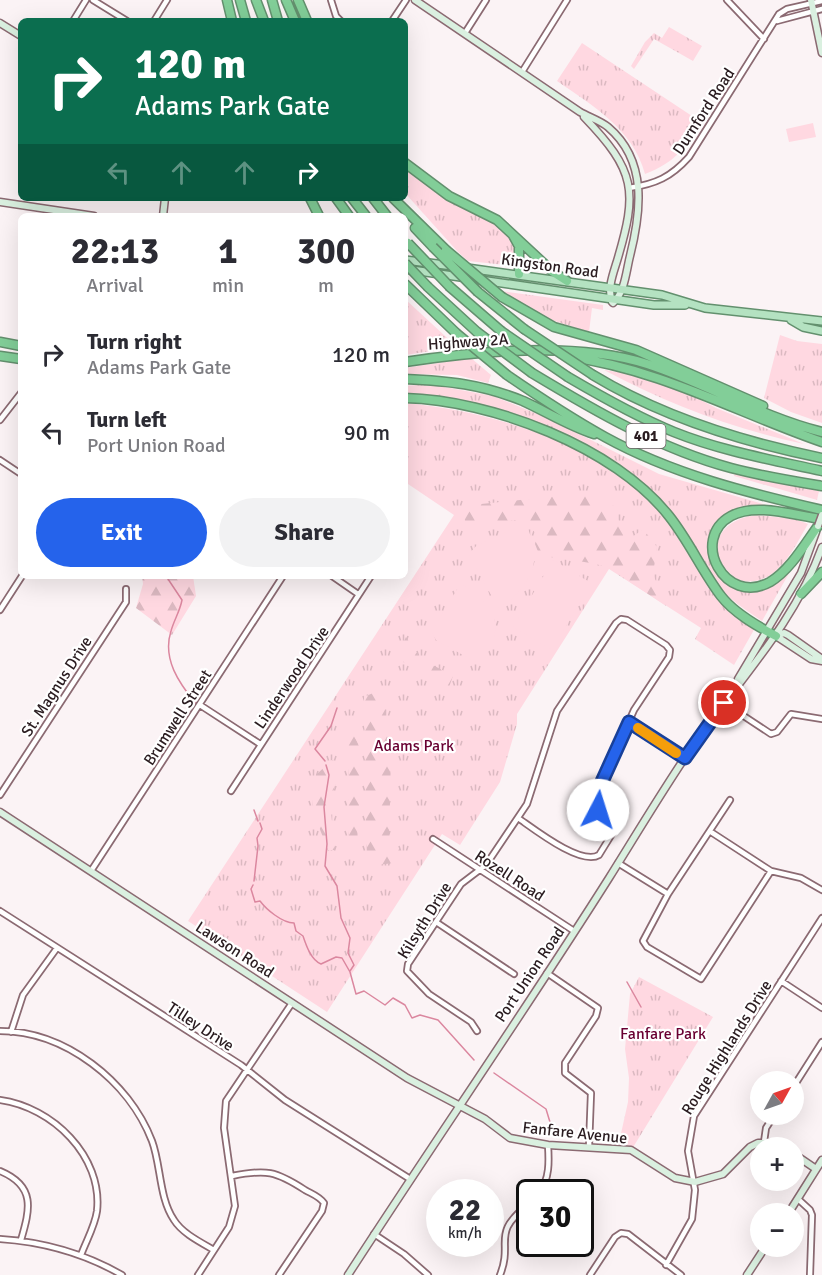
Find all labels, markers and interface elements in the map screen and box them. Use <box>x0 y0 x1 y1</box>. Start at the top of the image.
text: 120 m <box>135 39 246 90</box>
icon: right <box>36 42 114 120</box>
street label: Durnford Road <box>668 64 739 159</box>
text: Adams Park Gate <box>135 90 330 123</box>
icon: left <box>102 156 135 189</box>
icon: ahead <box>165 156 198 189</box>
icon: ahead <box>228 156 261 189</box>
icon: right <box>291 156 324 189</box>
text: 22:13 <box>71 229 159 274</box>
text: 1 <box>218 229 238 274</box>
text: 300 <box>297 229 355 274</box>
street label: Kingston Road <box>500 249 600 283</box>
text: Arrival <box>86 273 144 298</box>
text: min <box>212 273 244 298</box>
text: m <box>318 273 334 298</box>
text: Turn right <box>87 328 182 355</box>
street label: Highway 2A <box>427 329 509 355</box>
icon: right <box>36 338 69 371</box>
text: 120 m <box>332 341 390 368</box>
text: Adams Park Gate <box>87 355 231 380</box>
text: Turn left <box>87 406 167 433</box>
icon: left <box>36 416 69 449</box>
text: 90 m <box>344 419 390 446</box>
road number: 401 <box>626 424 666 448</box>
text: Port Union Road <box>87 433 226 458</box>
button: Exit <box>36 498 207 567</box>
button: Share <box>219 498 390 567</box>
street label: Linderwood Drive <box>250 622 334 733</box>
street label: St. Magnus Drive <box>17 633 97 740</box>
street label: Brumwell Street <box>139 665 217 769</box>
pin <box>698 677 749 728</box>
icon: arrive <box>707 686 740 719</box>
park label: Adams Park <box>374 736 454 756</box>
position arrow <box>566 778 630 842</box>
street label: Rozell Road <box>471 846 548 906</box>
street label: Kilsyth Drive <box>393 878 456 963</box>
street label: Lawson Road <box>191 917 277 983</box>
street label: Port Union Road <box>491 923 569 1026</box>
street label: Rouge Highlands Drive <box>677 976 776 1119</box>
street label: Tilley Drive <box>163 998 238 1056</box>
park label: Fanfare Park <box>620 1024 706 1044</box>
north arrow <box>750 1071 804 1125</box>
map controls <box>750 1071 804 1257</box>
street label: Fanfare Avenue <box>521 1118 628 1148</box>
button: + <box>750 1137 804 1191</box>
speed limit sign: 30 <box>516 1179 594 1257</box>
text: 22 <box>449 1192 481 1229</box>
button: − <box>750 1203 804 1257</box>
text: km/h <box>448 1224 482 1242</box>

